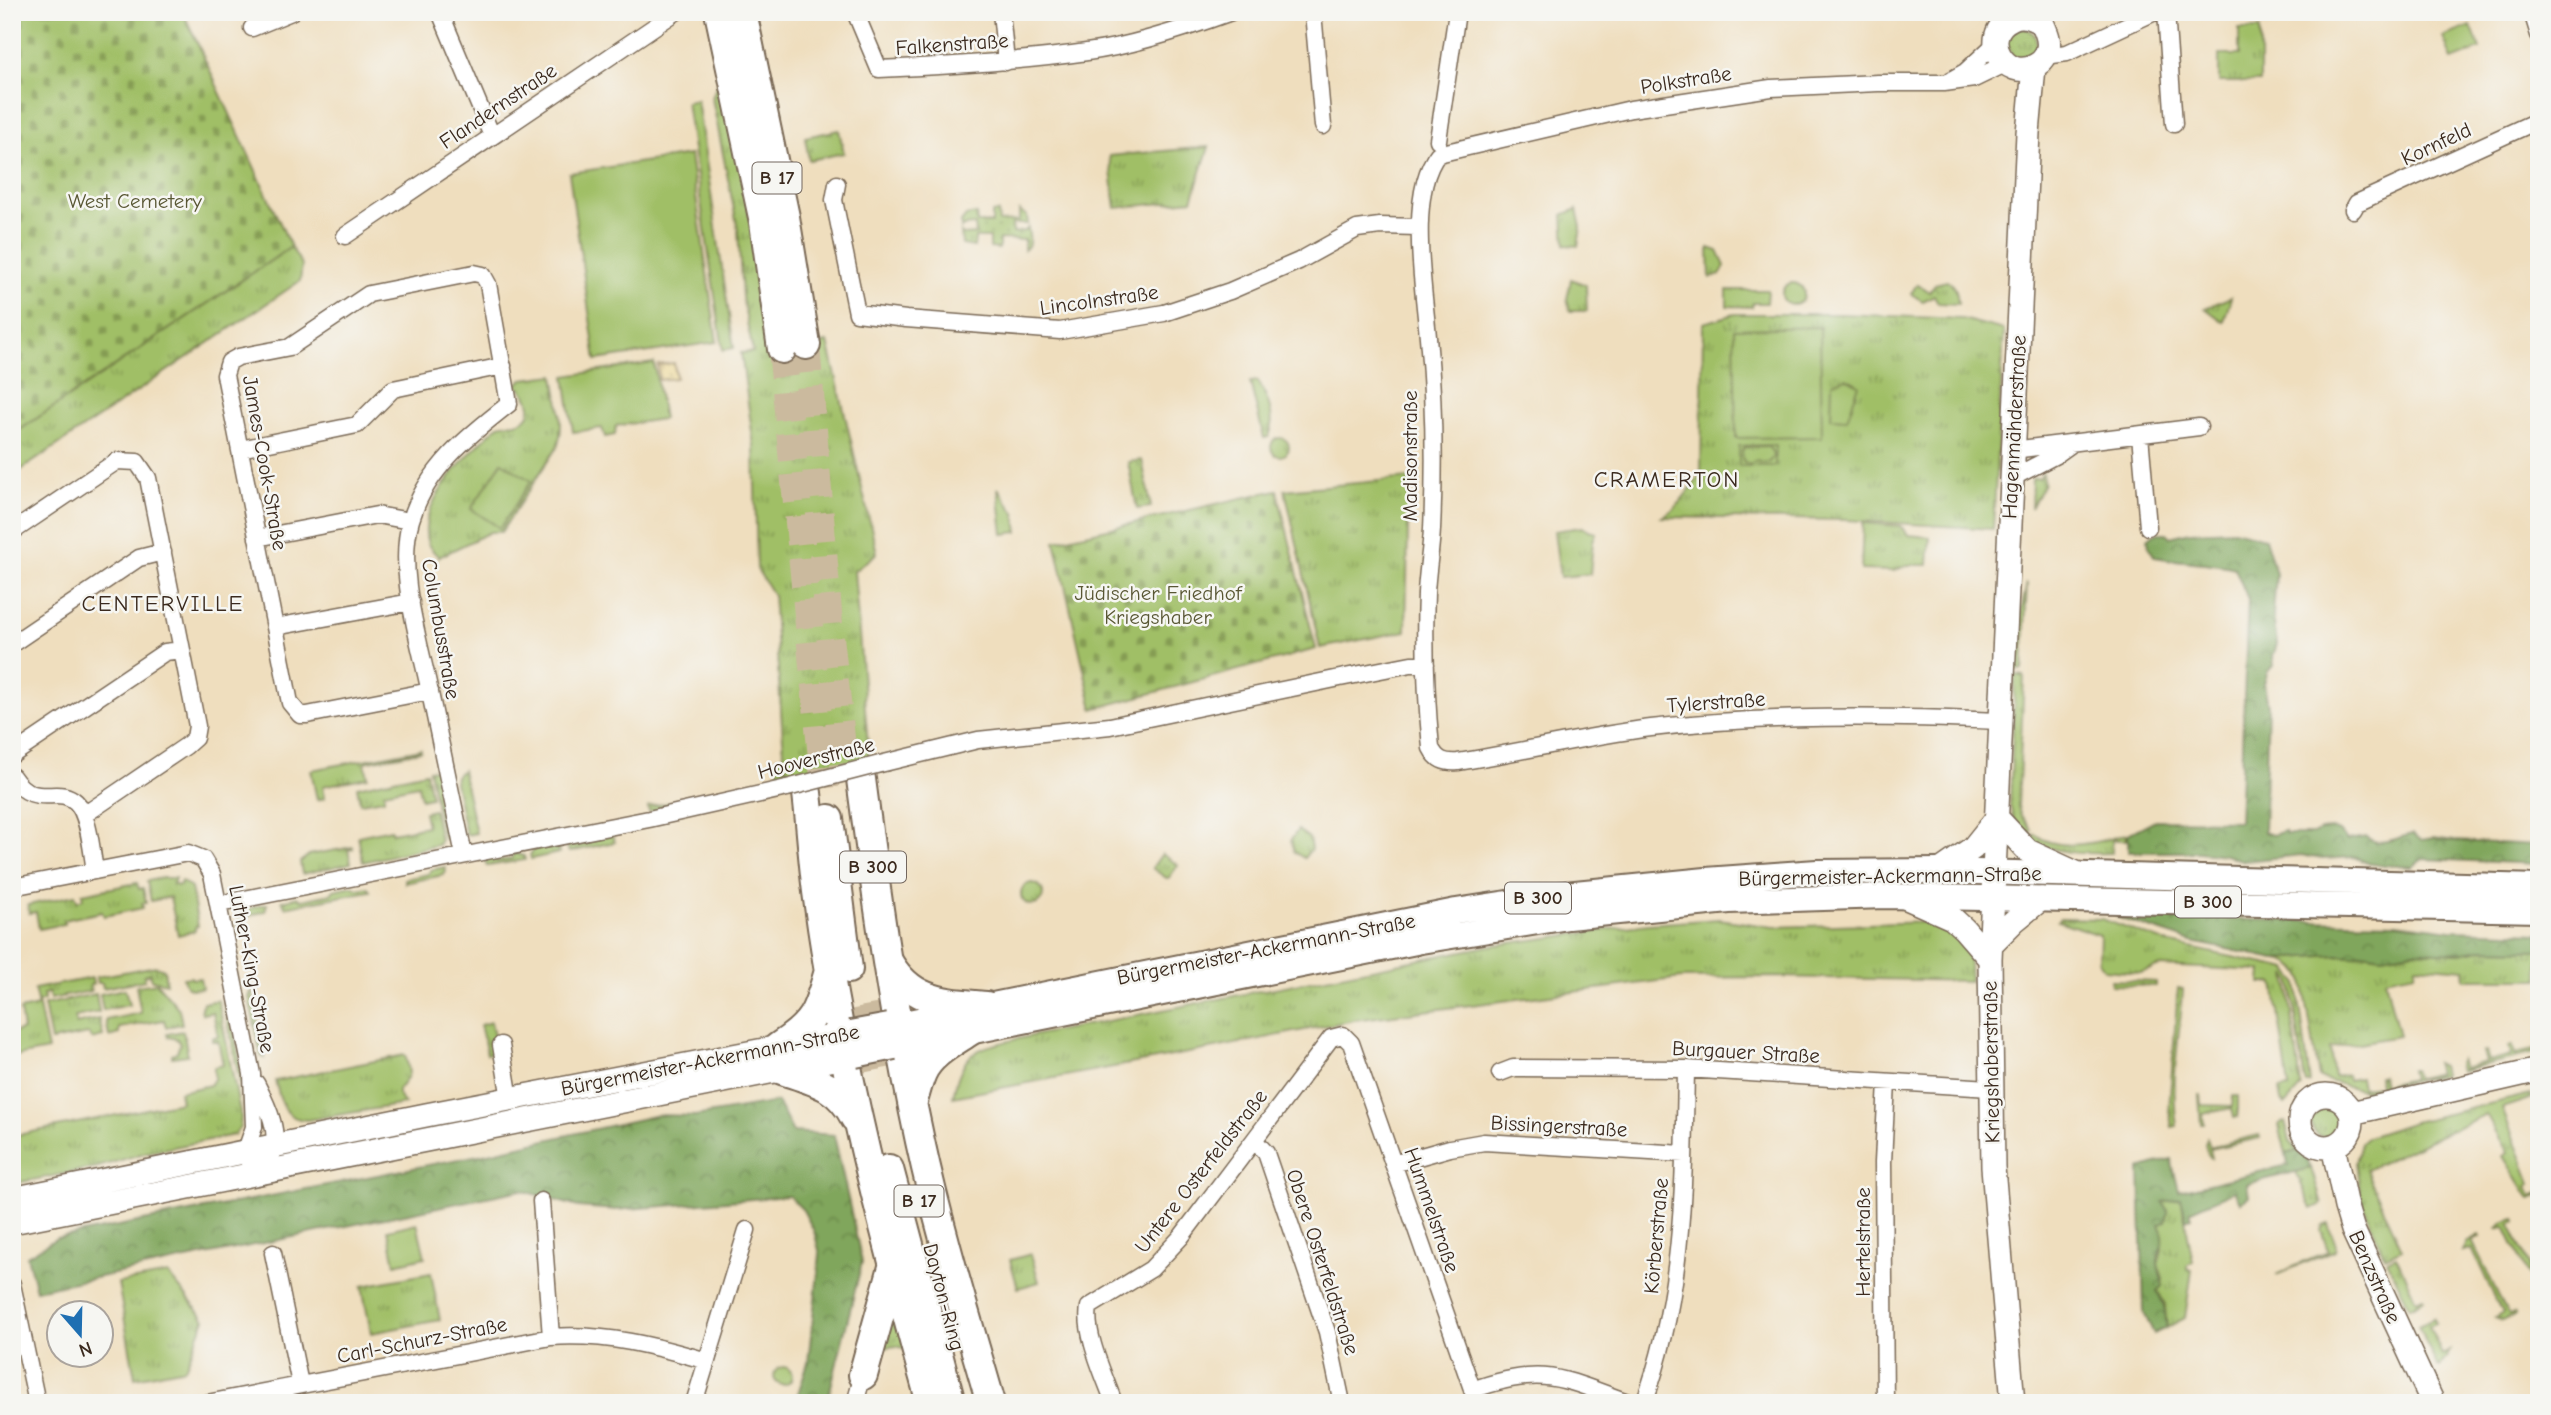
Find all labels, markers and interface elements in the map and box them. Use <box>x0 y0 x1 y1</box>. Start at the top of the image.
street label: Falkenstraße <box>895 28 1009 60</box>
street label: Flandernstraße <box>435 58 561 154</box>
street label: Polkstraße <box>1639 61 1733 99</box>
street label: Kornfeld <box>2397 117 2475 171</box>
road number: B 17 <box>752 162 802 194</box>
park label: West Cemetery <box>68 189 203 213</box>
street label: Lincolnstraße <box>1038 280 1160 320</box>
street label: Hagenmähderstraße <box>1997 335 2031 519</box>
street label: James-Cook-Straße <box>238 374 292 552</box>
street label: Madisonstraße <box>1398 391 1422 521</box>
district label: CRAMERTON <box>1594 466 1740 493</box>
street label: Columbusstraße <box>417 557 465 701</box>
park label: Jüdischer Friedhof Kriegshaber <box>1074 581 1243 629</box>
district label: CENTERVILLE <box>82 590 244 617</box>
street label: Tylerstraße <box>1666 687 1766 717</box>
street label: Hooverstraße <box>755 732 877 784</box>
road number: B 300 <box>840 852 906 882</box>
street label: Bürgermeister-Ackermann-Straße <box>1738 861 2042 891</box>
road number: B 300 <box>1505 882 1571 914</box>
street label: Luther-King-Straße <box>224 883 280 1055</box>
road number: B 300 <box>2175 887 2241 918</box>
street label: Bürgermeister-Ackermann-Straße <box>1115 908 1417 990</box>
street label: Kriegshaberstraße <box>1978 981 2004 1143</box>
street label: Bürgermeister-Ackermann-Straße <box>559 1019 861 1101</box>
street label: Burgauer Straße <box>1671 1036 1821 1068</box>
street label: Untere Osterfeldstraße <box>1130 1084 1272 1258</box>
street label: Bissingerstraße <box>1490 1110 1628 1142</box>
street label: Hummelstraße <box>1399 1144 1465 1276</box>
street label: Obere Osterfeldstraße <box>1282 1166 1364 1358</box>
street label: Körberstraße <box>1639 1177 1673 1295</box>
road number: B 17 <box>894 1186 944 1217</box>
street label: Hertelstraße <box>1851 1187 1875 1297</box>
street label: Benzstraße <box>2344 1227 2406 1327</box>
street label: Dayton-Ring <box>918 1241 970 1353</box>
north arrow <box>46 1300 116 1370</box>
street label: Carl-Schurz-Straße <box>335 1312 509 1368</box>
text: N <box>76 1337 95 1361</box>

